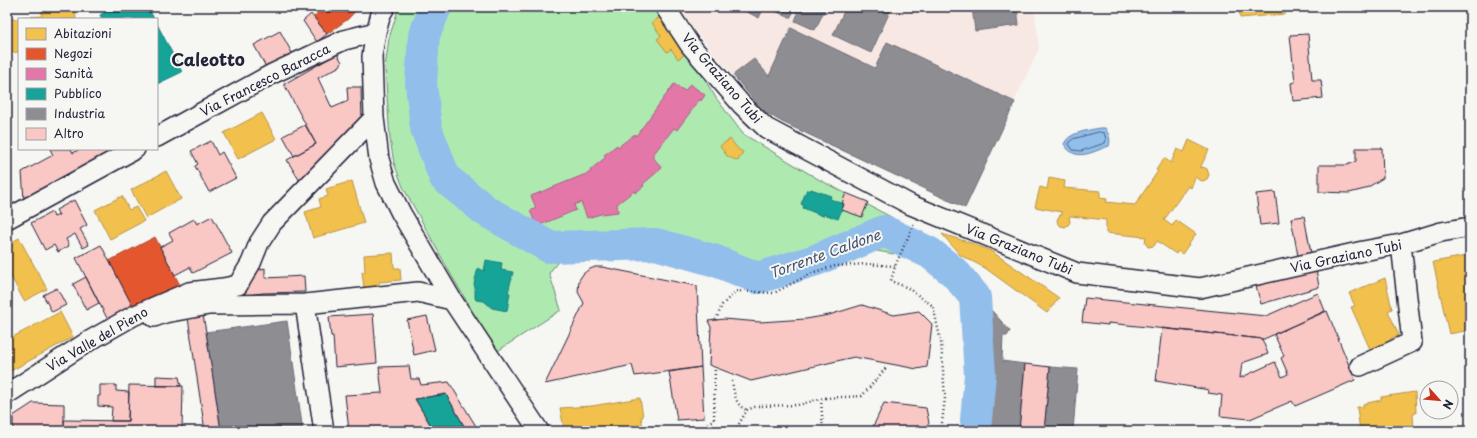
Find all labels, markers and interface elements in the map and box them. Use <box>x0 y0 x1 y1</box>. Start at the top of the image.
legend <box>18 18 158 150</box>
text: Abitazioni <box>54 24 112 42</box>
street label: Via Graziano Tubi <box>678 29 767 127</box>
street label: Via Francesco Baracca <box>197 38 334 121</box>
text: Negozi <box>54 44 92 62</box>
district label: Caleotto <box>171 46 245 72</box>
text: Sanità <box>54 64 93 82</box>
text: Pubblico <box>54 84 102 102</box>
text: Industria <box>54 104 106 122</box>
text: Altro <box>54 124 84 142</box>
street label: Via Graziano Tubi <box>963 218 1075 279</box>
water label: Torrente Caldone <box>766 223 884 283</box>
street label: Via Graziano Tubi <box>1288 234 1403 277</box>
street label: Via Valle del Pieno <box>42 302 151 375</box>
north arrow <box>1419 380 1459 420</box>
text: N <box>1439 397 1458 413</box>

